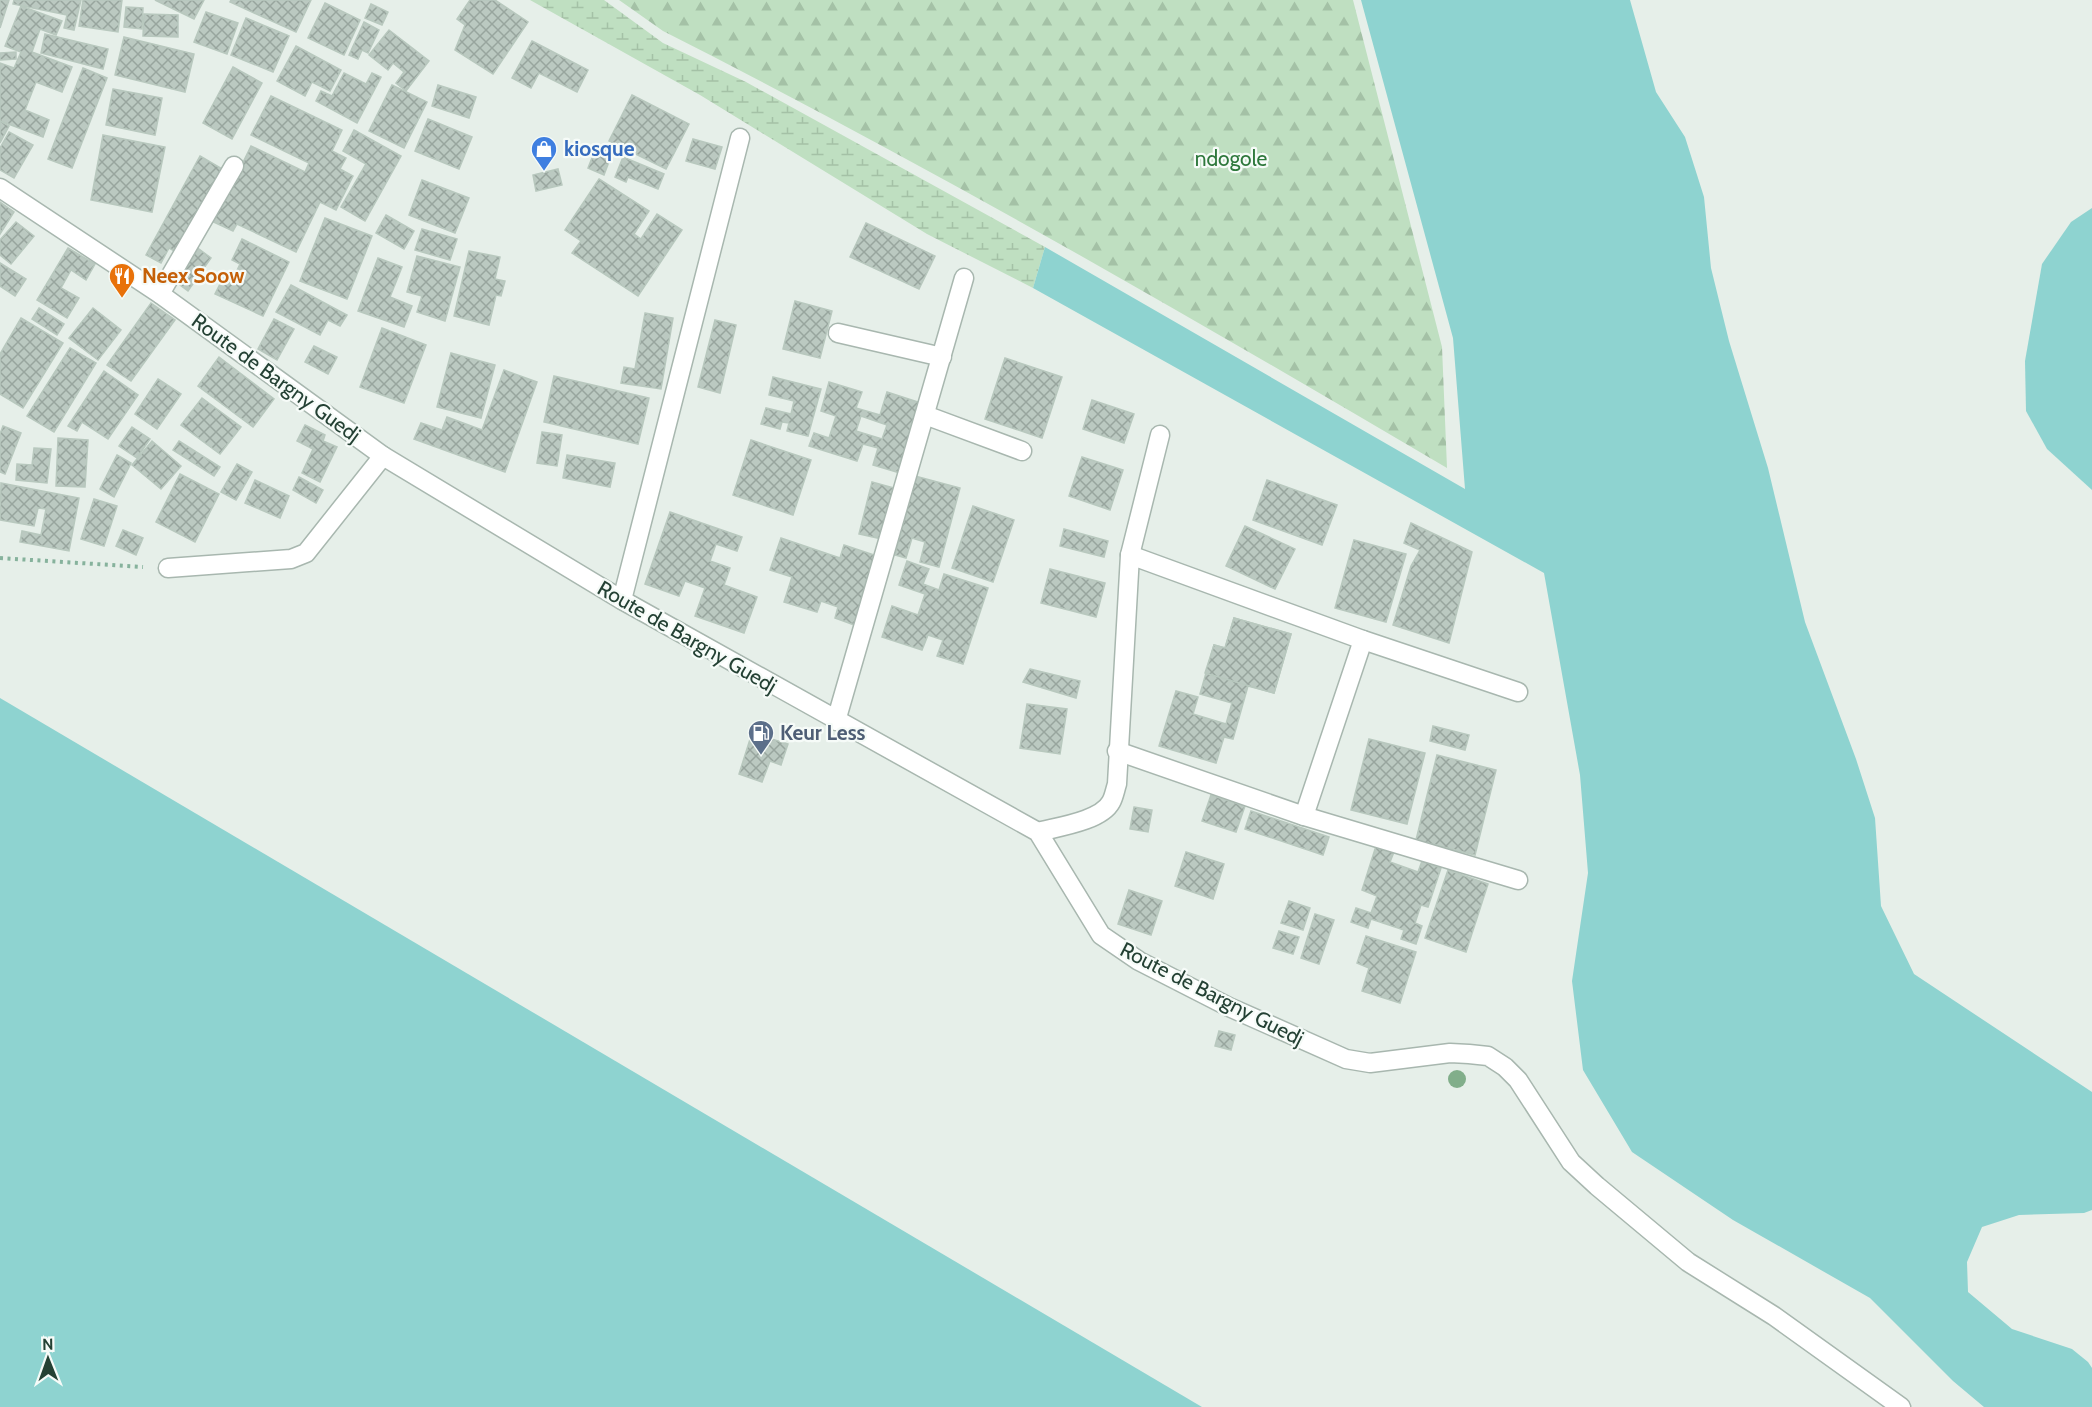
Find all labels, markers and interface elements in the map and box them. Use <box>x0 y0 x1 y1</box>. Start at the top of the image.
shop icon: kiosque <box>529 134 559 172</box>
place label: kiosque <box>564 136 635 161</box>
park label: ndogole <box>1195 146 1268 171</box>
restaurant icon: Neex Soow <box>107 261 137 299</box>
place label: Neex Soow <box>142 263 245 288</box>
street label: Route de Bargny Guedj <box>186 308 366 448</box>
street label: Route de Bargny Guedj <box>593 575 781 699</box>
fuel station icon: Keur Less <box>746 718 776 756</box>
place label: Keur Less <box>780 720 866 745</box>
street label: Route de Bargny Guedj <box>1116 936 1308 1052</box>
north arrow <box>18 1329 78 1389</box>
text: N <box>42 1335 54 1354</box>

